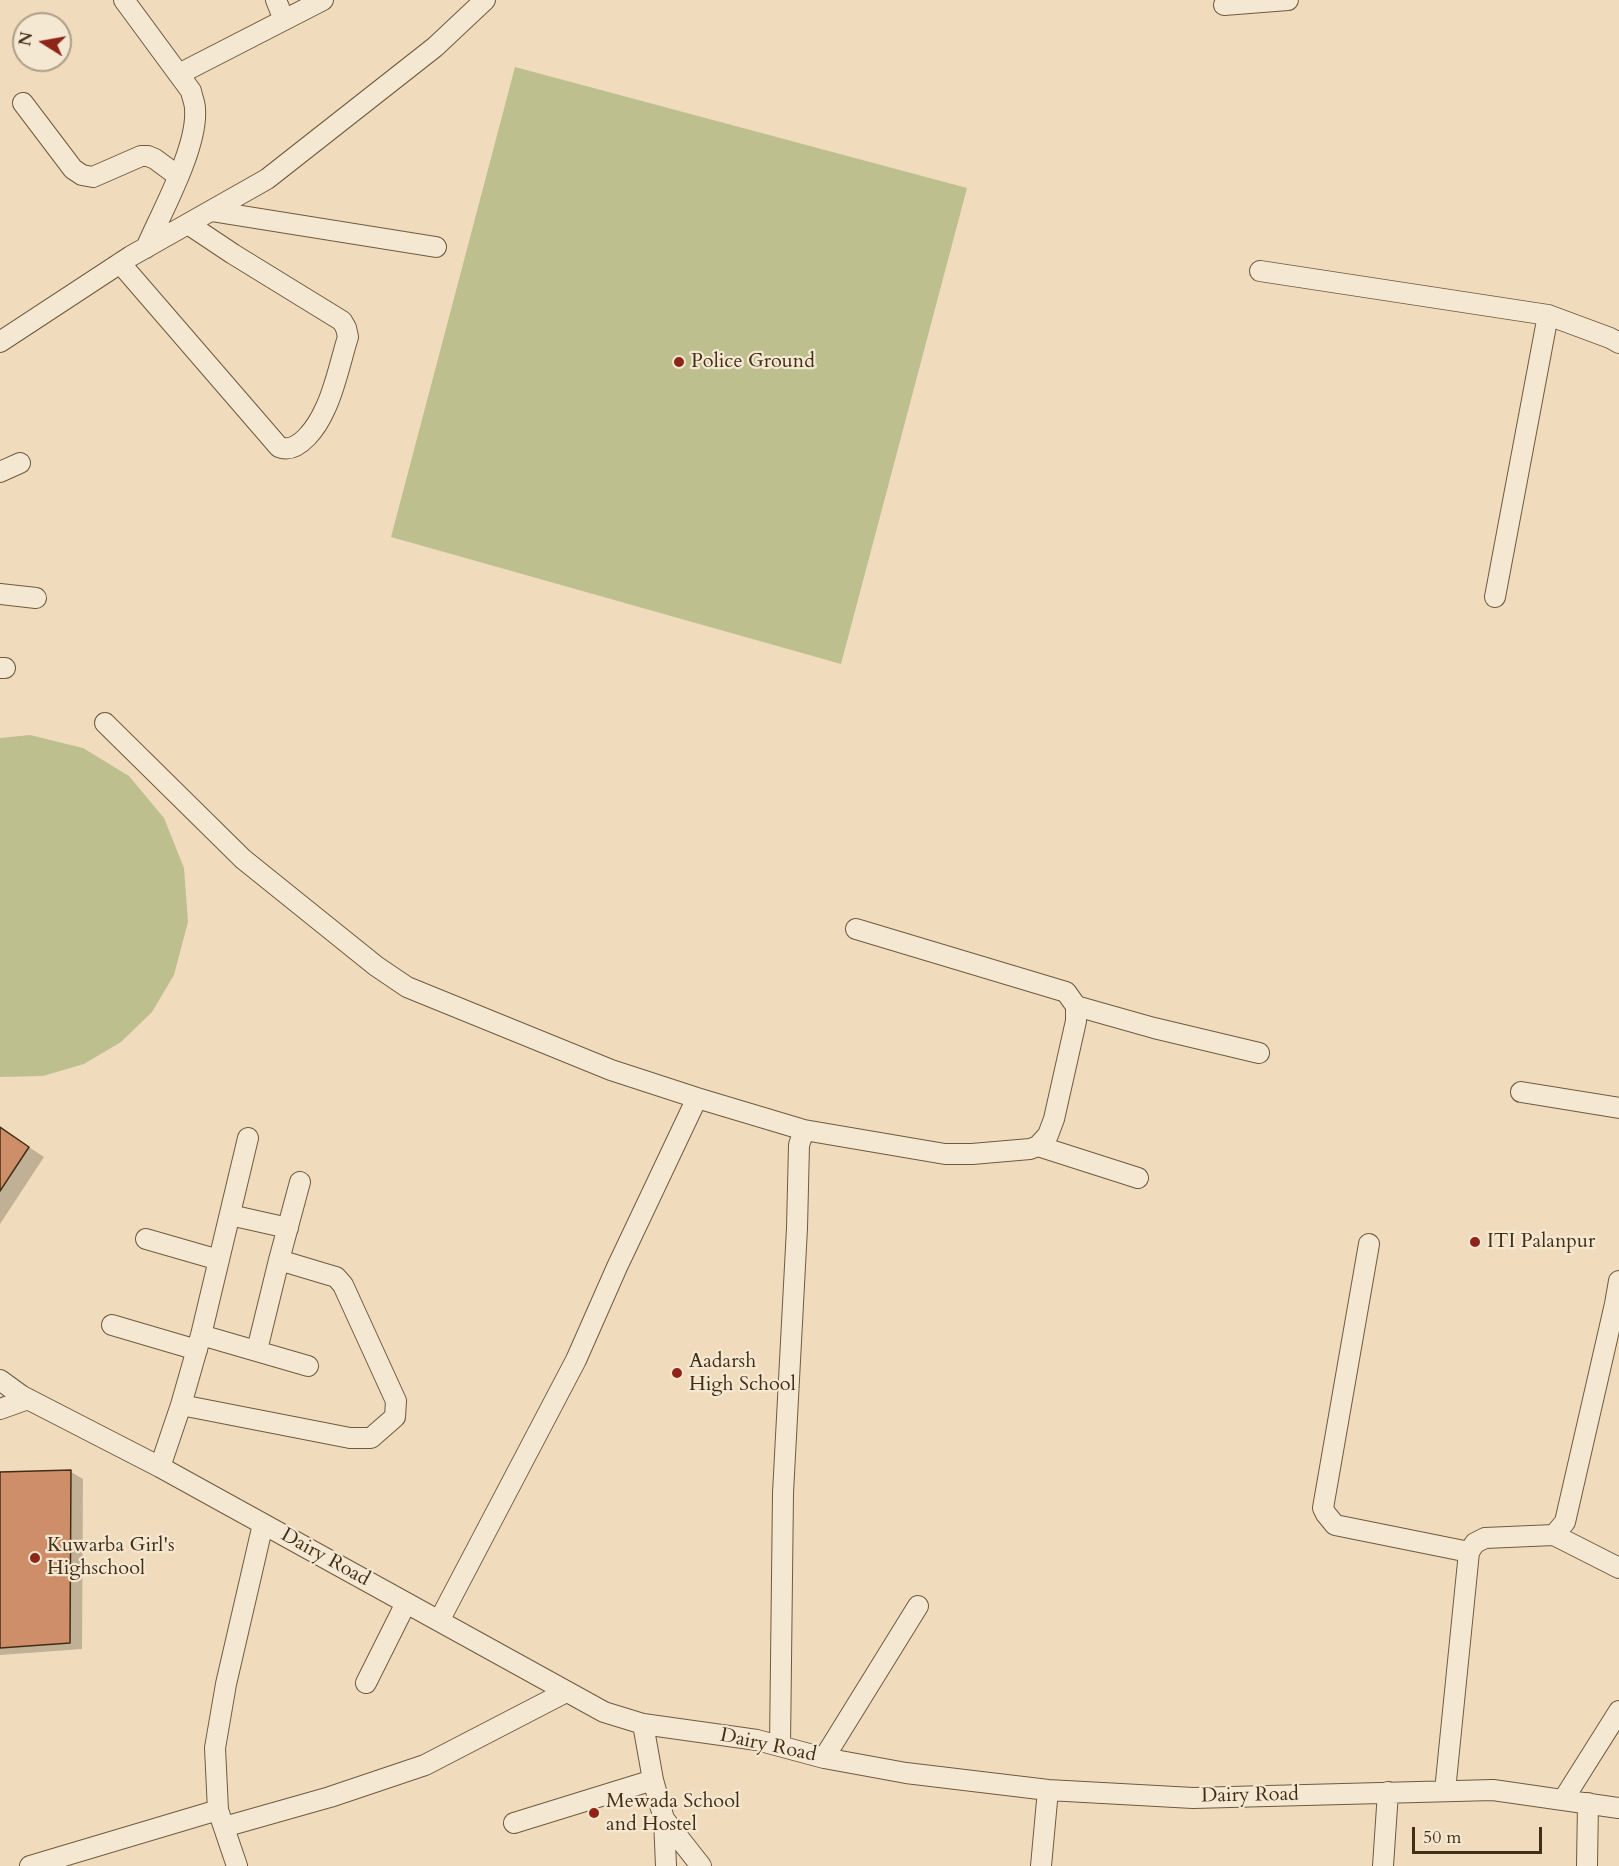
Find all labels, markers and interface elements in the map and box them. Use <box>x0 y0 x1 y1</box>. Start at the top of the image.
north arrow <box>12 12 72 72</box>
text: N <box>14 30 38 48</box>
place label: Police Ground <box>691 350 815 374</box>
marker: Police Ground <box>672 355 686 369</box>
place label: ITI Palanpur <box>1487 1230 1595 1254</box>
marker: ITI Palanpur <box>1468 1235 1482 1249</box>
place label: Aadarsh High School <box>689 1350 796 1397</box>
marker: Aadarsh High School <box>670 1366 684 1380</box>
street label: Dairy Road <box>276 1524 374 1592</box>
place label: Kuwarba Girl's Highschool <box>47 1534 175 1581</box>
marker: Kuwarba Girl's Highschool <box>28 1551 42 1565</box>
street label: Dairy Road <box>718 1724 818 1768</box>
street label: Dairy Road <box>1201 1783 1299 1809</box>
place label: Mewada School and Hostel <box>606 1790 740 1837</box>
marker: Mewada School and Hostel <box>587 1806 601 1820</box>
scale bar <box>1415 1815 1546 1853</box>
text: 50 m <box>1423 1825 1462 1850</box>

